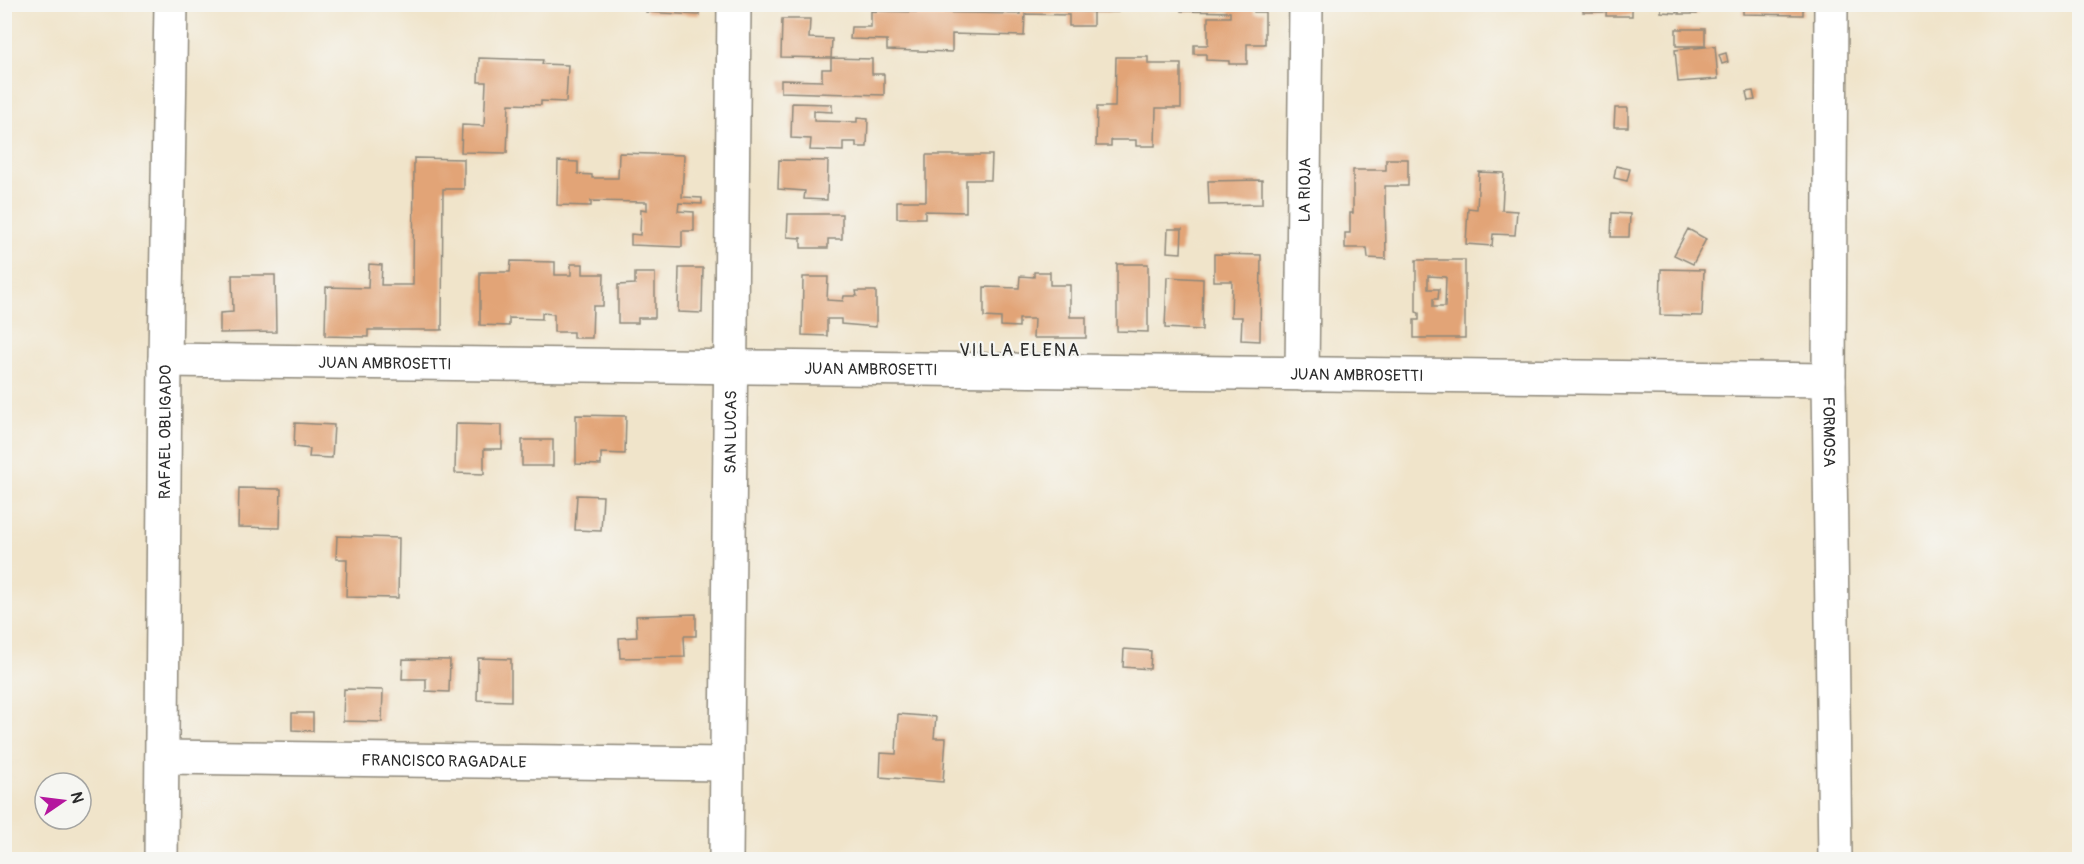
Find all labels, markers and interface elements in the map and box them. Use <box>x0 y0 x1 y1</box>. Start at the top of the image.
street label: LA RIOJA <box>1295 157 1315 223</box>
district label: VILLA ELENA <box>959 339 1081 362</box>
street label: JUAN AMBROSETTI <box>318 353 452 374</box>
street label: JUAN AMBROSETTI <box>804 359 938 380</box>
street label: RAFAEL OBLIGADO <box>155 365 176 499</box>
street label: JUAN AMBROSETTI <box>1290 365 1424 386</box>
street label: SAN LUCAS <box>721 390 741 474</box>
street label: FORMOSA <box>1818 397 1839 467</box>
street label: FRANCISCO RAGADALE <box>361 750 527 773</box>
north arrow <box>33 771 93 831</box>
text: N <box>66 790 88 805</box>

